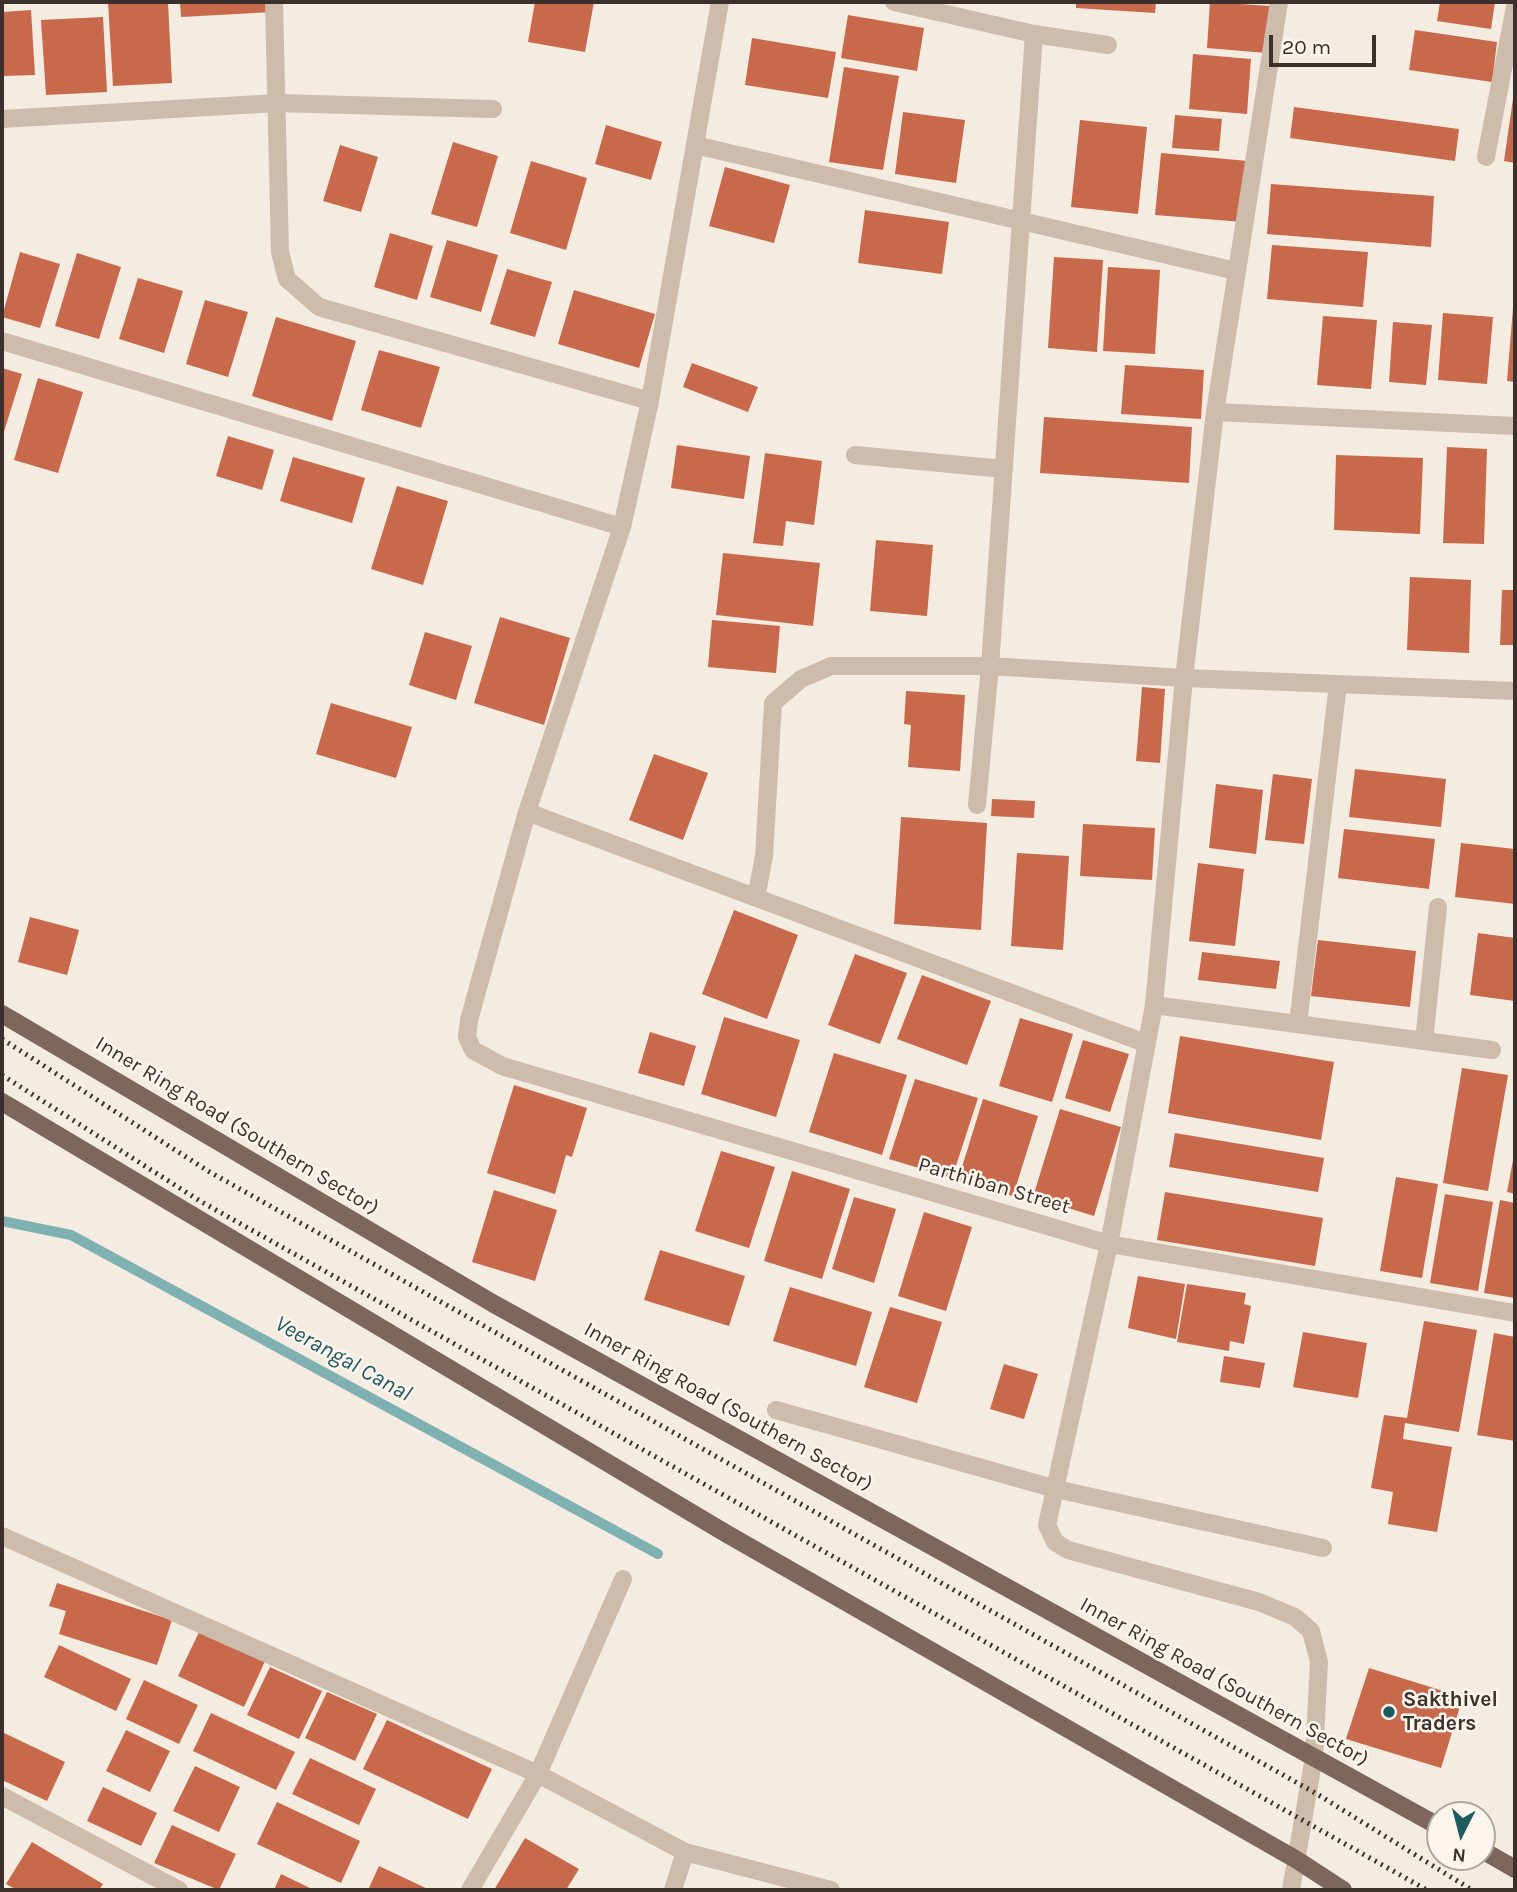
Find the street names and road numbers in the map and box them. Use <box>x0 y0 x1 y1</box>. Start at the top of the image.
street label: Inner Ring Road (Southern Sector) <box>91 1031 383 1221</box>
street label: Parthiban Street <box>915 1152 1073 1220</box>
street label: Inner Ring Road (Southern Sector) <box>579 1317 877 1497</box>
street label: Inner Ring Road (Southern Sector) <box>1075 1592 1373 1772</box>

